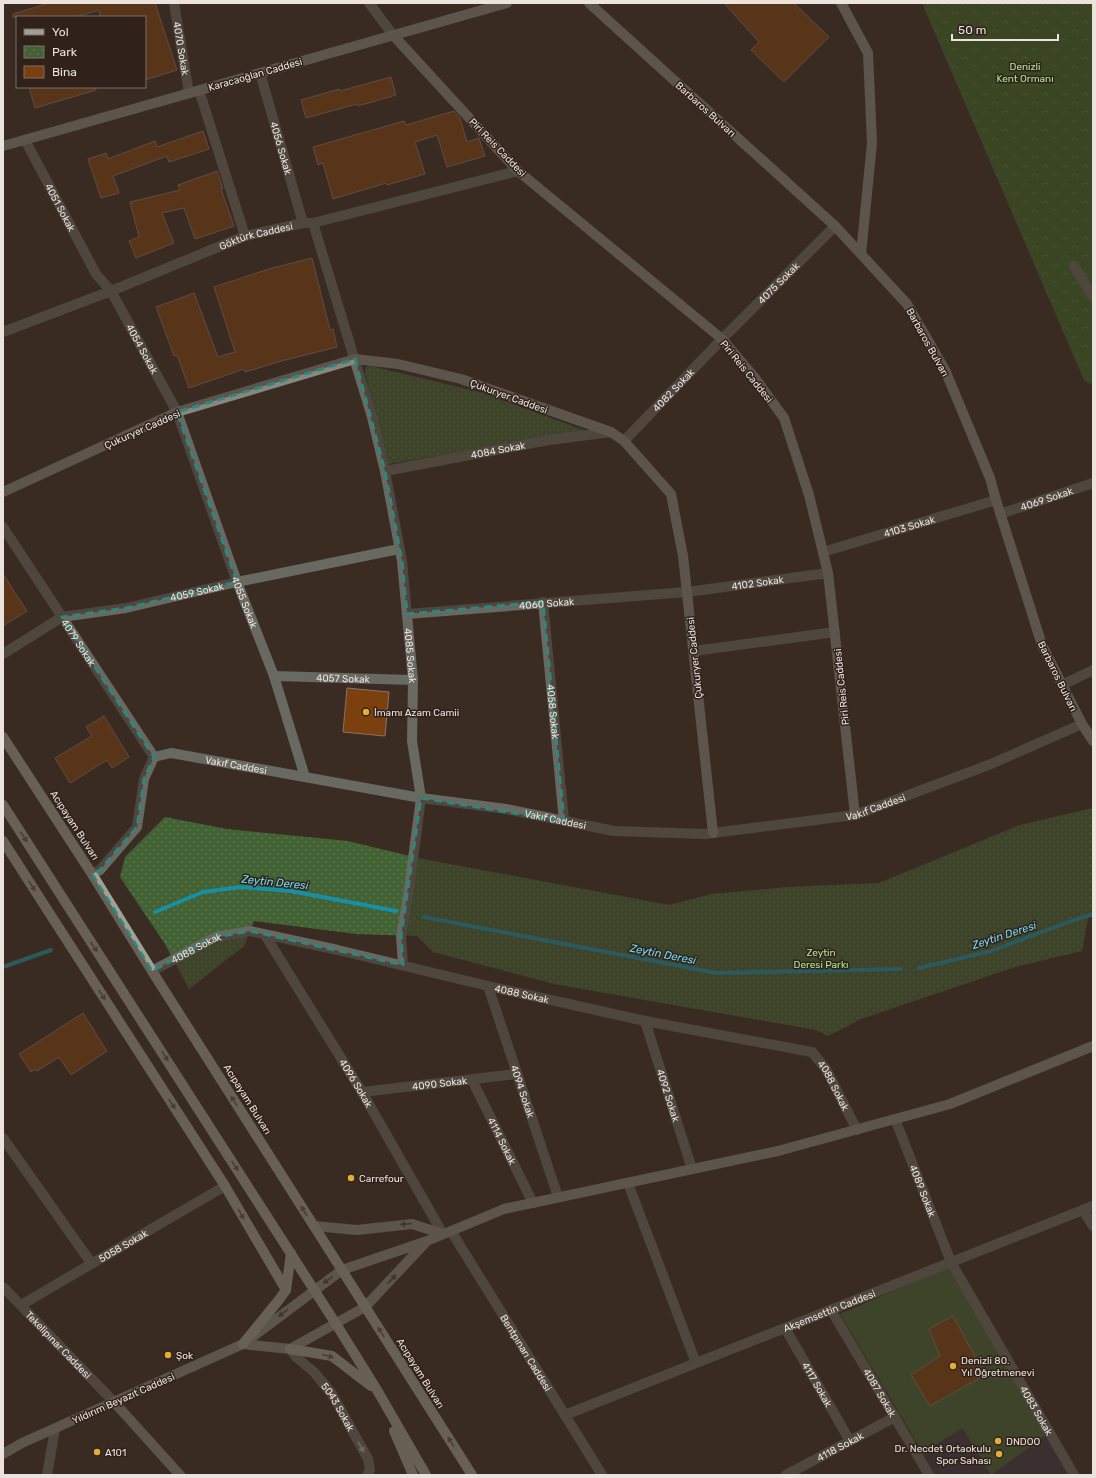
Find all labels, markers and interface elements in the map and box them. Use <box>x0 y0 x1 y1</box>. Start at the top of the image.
legend <box>16 16 146 88</box>
scale bar <box>952 16 1058 42</box>
street label: 4070 Sokak <box>170 21 191 77</box>
text: 50 m <box>958 23 986 37</box>
text: Yol <box>52 25 69 39</box>
text: Park <box>52 45 78 59</box>
street label: Karacaoğlan Caddesi <box>207 56 304 94</box>
park label: Denizli Kent Ormanı <box>996 61 1054 85</box>
text: Bina <box>52 65 77 79</box>
street label: Barbaros Bulvarı <box>673 80 738 140</box>
street label: Piri Reis Caddesi <box>466 116 528 179</box>
street label: 4056 Sokak <box>267 120 294 177</box>
street label: 4051 Sokak <box>42 181 78 235</box>
street label: Göktürk Caddesi <box>218 220 294 253</box>
street label: 4075 Sokak <box>756 260 803 307</box>
street label: Barbaros Bulvarı <box>903 306 951 379</box>
street label: 4054 Sokak <box>123 322 160 377</box>
street label: Piri Reis Caddesi <box>717 338 775 405</box>
street label: 4082 Sokak <box>651 366 698 414</box>
street label: Çukuryer Caddesi <box>468 377 549 417</box>
street label: Çukuryer Caddesi <box>103 408 182 452</box>
street label: 4084 Sokak <box>470 439 527 462</box>
street label: 4069 Sokak <box>1019 485 1075 514</box>
street label: 4103 Sokak <box>882 513 937 540</box>
street label: 4102 Sokak <box>731 574 785 593</box>
street label: 4055 Sokak <box>228 575 260 631</box>
street label: 4059 Sokak <box>169 580 226 604</box>
street label: 4060 Sokak <box>519 596 575 612</box>
street label: 4079 Sokak <box>58 617 98 669</box>
street label: Çukuryer Caddesi <box>685 617 705 699</box>
street label: 4085 Sokak <box>401 628 418 684</box>
street label: Barbaros Bulvarı <box>1035 639 1079 714</box>
street label: Piri Reis Caddesi <box>832 648 852 726</box>
street label: 4057 Sokak <box>316 672 371 686</box>
street label: 4058 Sokak <box>544 684 561 740</box>
marker: İmamı Azam Camii <box>361 707 371 717</box>
place label: İmamı Azam Camii <box>374 707 459 719</box>
street label: Vakıf Caddesi <box>204 754 268 777</box>
street label: Acıpayam Bulvarı <box>47 789 101 863</box>
street label: Vakıf Caddesi <box>845 792 907 823</box>
street label: Vakıf Caddesi <box>523 808 587 832</box>
one-way arrow <box>20 832 28 843</box>
water label: Zeytin Deresi <box>240 872 309 892</box>
one-way arrow <box>28 880 35 892</box>
water label: Zeytin Deresi <box>969 919 1038 952</box>
street label: 4088 Sokak <box>169 931 223 967</box>
one-way arrow <box>91 941 98 953</box>
water label: Zeytin Deresi <box>628 942 697 967</box>
park label: Zeytin Deresi Parkı <box>794 947 849 971</box>
street label: 4088 Sokak <box>493 983 551 1007</box>
one-way arrow <box>98 990 106 1000</box>
one-way arrow <box>161 1050 168 1062</box>
street label: 4096 Sokak <box>336 1057 375 1111</box>
street label: 4088 Sokak <box>814 1058 852 1114</box>
street label: Acıpayam Bulvarı <box>221 1062 274 1137</box>
street label: 4094 Sokak <box>508 1064 537 1120</box>
street label: 4092 Sokak <box>654 1068 682 1124</box>
street label: 4090 Sokak <box>412 1075 468 1093</box>
one-way arrow <box>231 1095 238 1107</box>
one-way arrow <box>169 1098 176 1110</box>
street label: 4114 Sokak <box>485 1116 518 1168</box>
one-way arrow <box>231 1160 239 1171</box>
street label: 4089 Sokak <box>907 1163 938 1220</box>
marker: Carrefour <box>346 1173 356 1183</box>
place label: Carrefour <box>359 1173 404 1185</box>
one-way arrow <box>300 1206 308 1216</box>
one-way arrow <box>238 1208 245 1220</box>
one-way arrow <box>400 1221 412 1228</box>
street label: 5058 Sokak <box>97 1227 151 1265</box>
one-way arrow <box>387 1274 397 1284</box>
one-way arrow <box>323 1276 333 1284</box>
street label: Akşemsettin Caddesi <box>782 1288 877 1335</box>
street label: Tekelipınar Caddesi <box>23 1309 93 1381</box>
one-way arrow <box>278 1309 289 1318</box>
street label: Bentpınarı Caddesi <box>497 1312 554 1394</box>
one-way arrow <box>377 1327 385 1337</box>
street label: Acıpayam Bulvarı <box>394 1336 447 1411</box>
marker: Şok <box>163 1350 173 1360</box>
place label: Şok <box>176 1350 194 1362</box>
one-way arrow <box>323 1353 335 1359</box>
place label: Denizli 80. Yıl Öğretmenevi <box>961 1355 1034 1379</box>
street label: 4117 Sokak <box>799 1360 835 1410</box>
marker: Denizli 80. Yıl Öğretmenevi <box>948 1361 958 1371</box>
street label: 4087 Sokak <box>860 1367 899 1420</box>
street label: Yıldırım Beyazıt Caddesi <box>70 1371 177 1427</box>
street label: 5043 Sokak <box>318 1381 357 1434</box>
street label: 4083 Sokak <box>1017 1384 1055 1439</box>
street label: 4118 Sokak <box>815 1430 866 1465</box>
marker: DNDOO <box>993 1436 1003 1446</box>
place label: DNDOO <box>1006 1436 1041 1448</box>
one-way arrow <box>447 1437 455 1447</box>
one-way arrow <box>358 1442 365 1453</box>
place label: Dr. Necdet Ortaokulu Spor Sahası <box>895 1443 991 1467</box>
marker: A101 <box>92 1447 102 1457</box>
place label: A101 <box>105 1447 126 1459</box>
marker: Dr. Necdet Ortaokulu Spor Sahası <box>994 1449 1004 1459</box>

